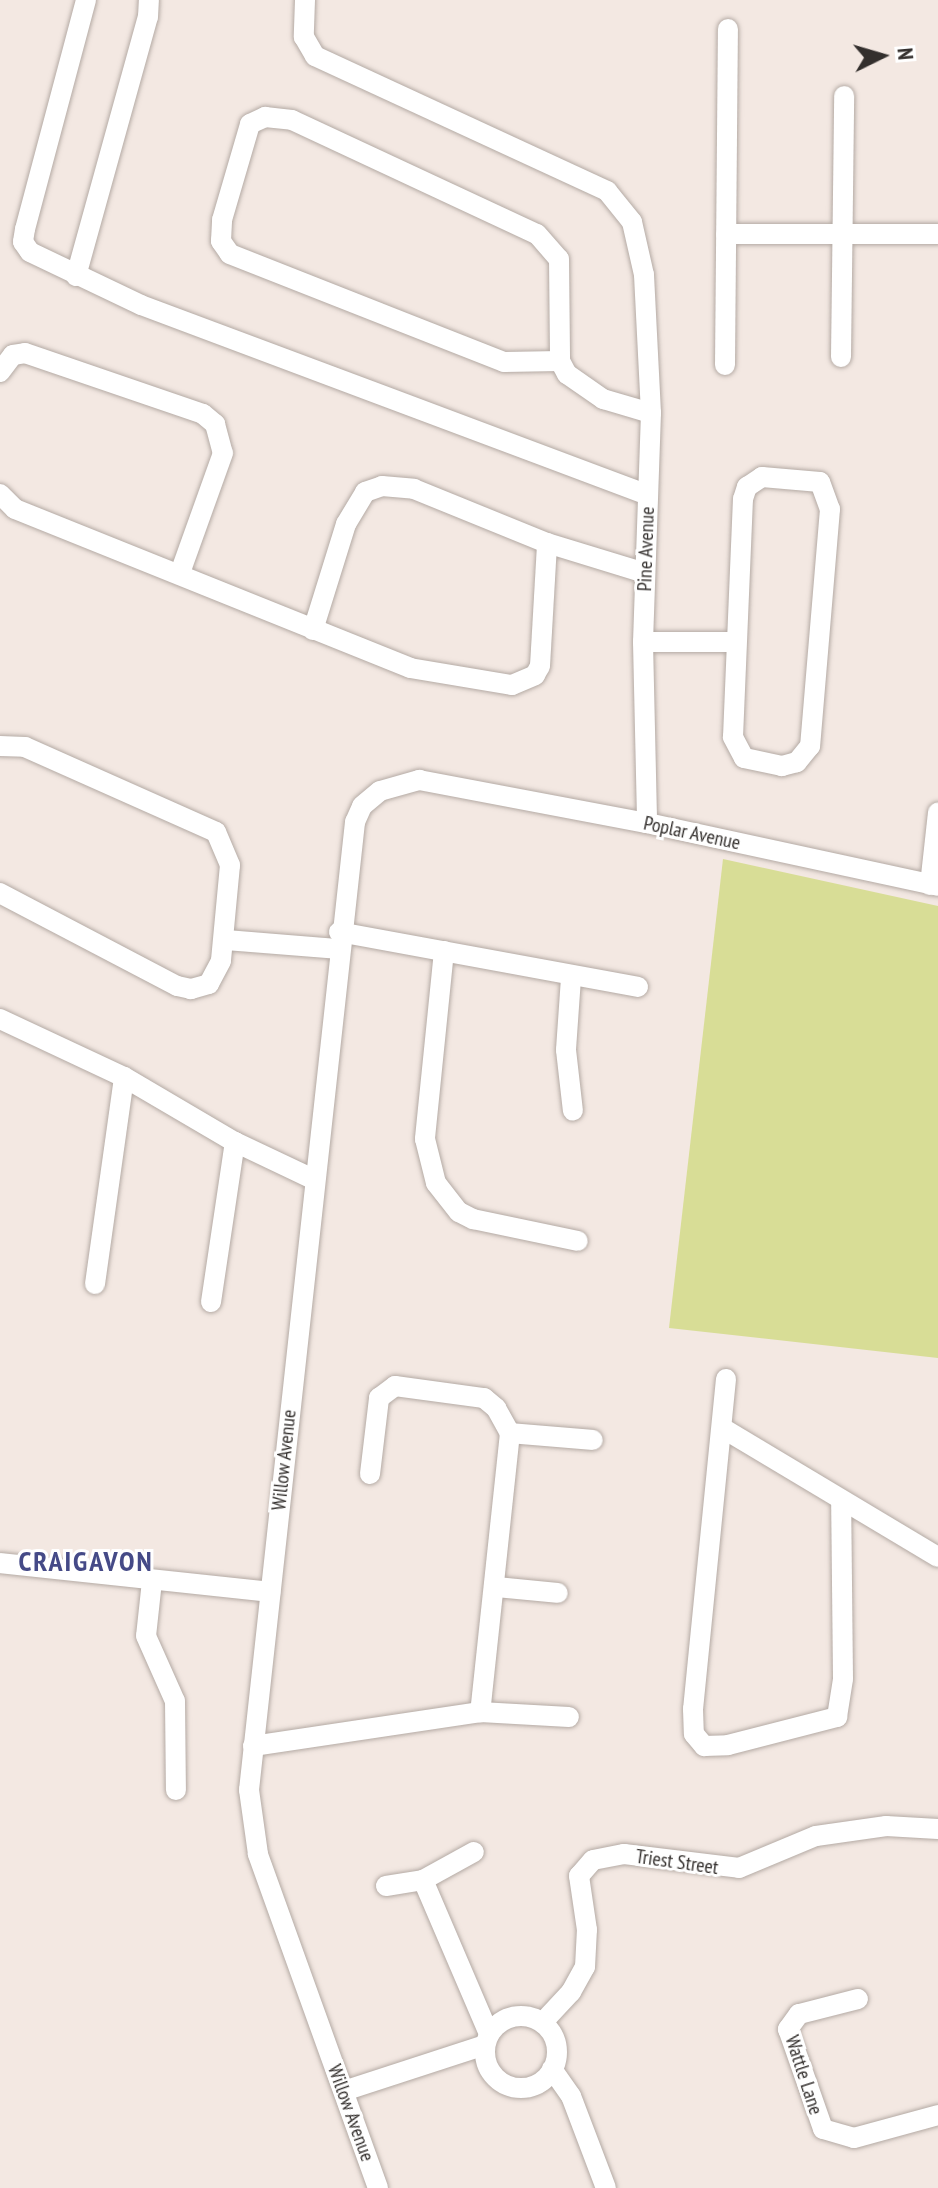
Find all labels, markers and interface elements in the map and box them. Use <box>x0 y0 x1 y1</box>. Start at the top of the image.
north arrow <box>842 16 922 96</box>
text: N <box>891 47 920 61</box>
street label: Pine Avenue <box>633 506 659 592</box>
street label: Poplar Avenue <box>641 811 743 855</box>
street label: Willow Avenue <box>267 1408 301 1512</box>
district label: CRAIGAVON <box>18 1544 154 1578</box>
street label: Triest Street <box>634 1844 720 1880</box>
street label: Wattle Lane <box>780 2032 828 2118</box>
street label: Willow Avenue <box>322 2061 380 2165</box>

